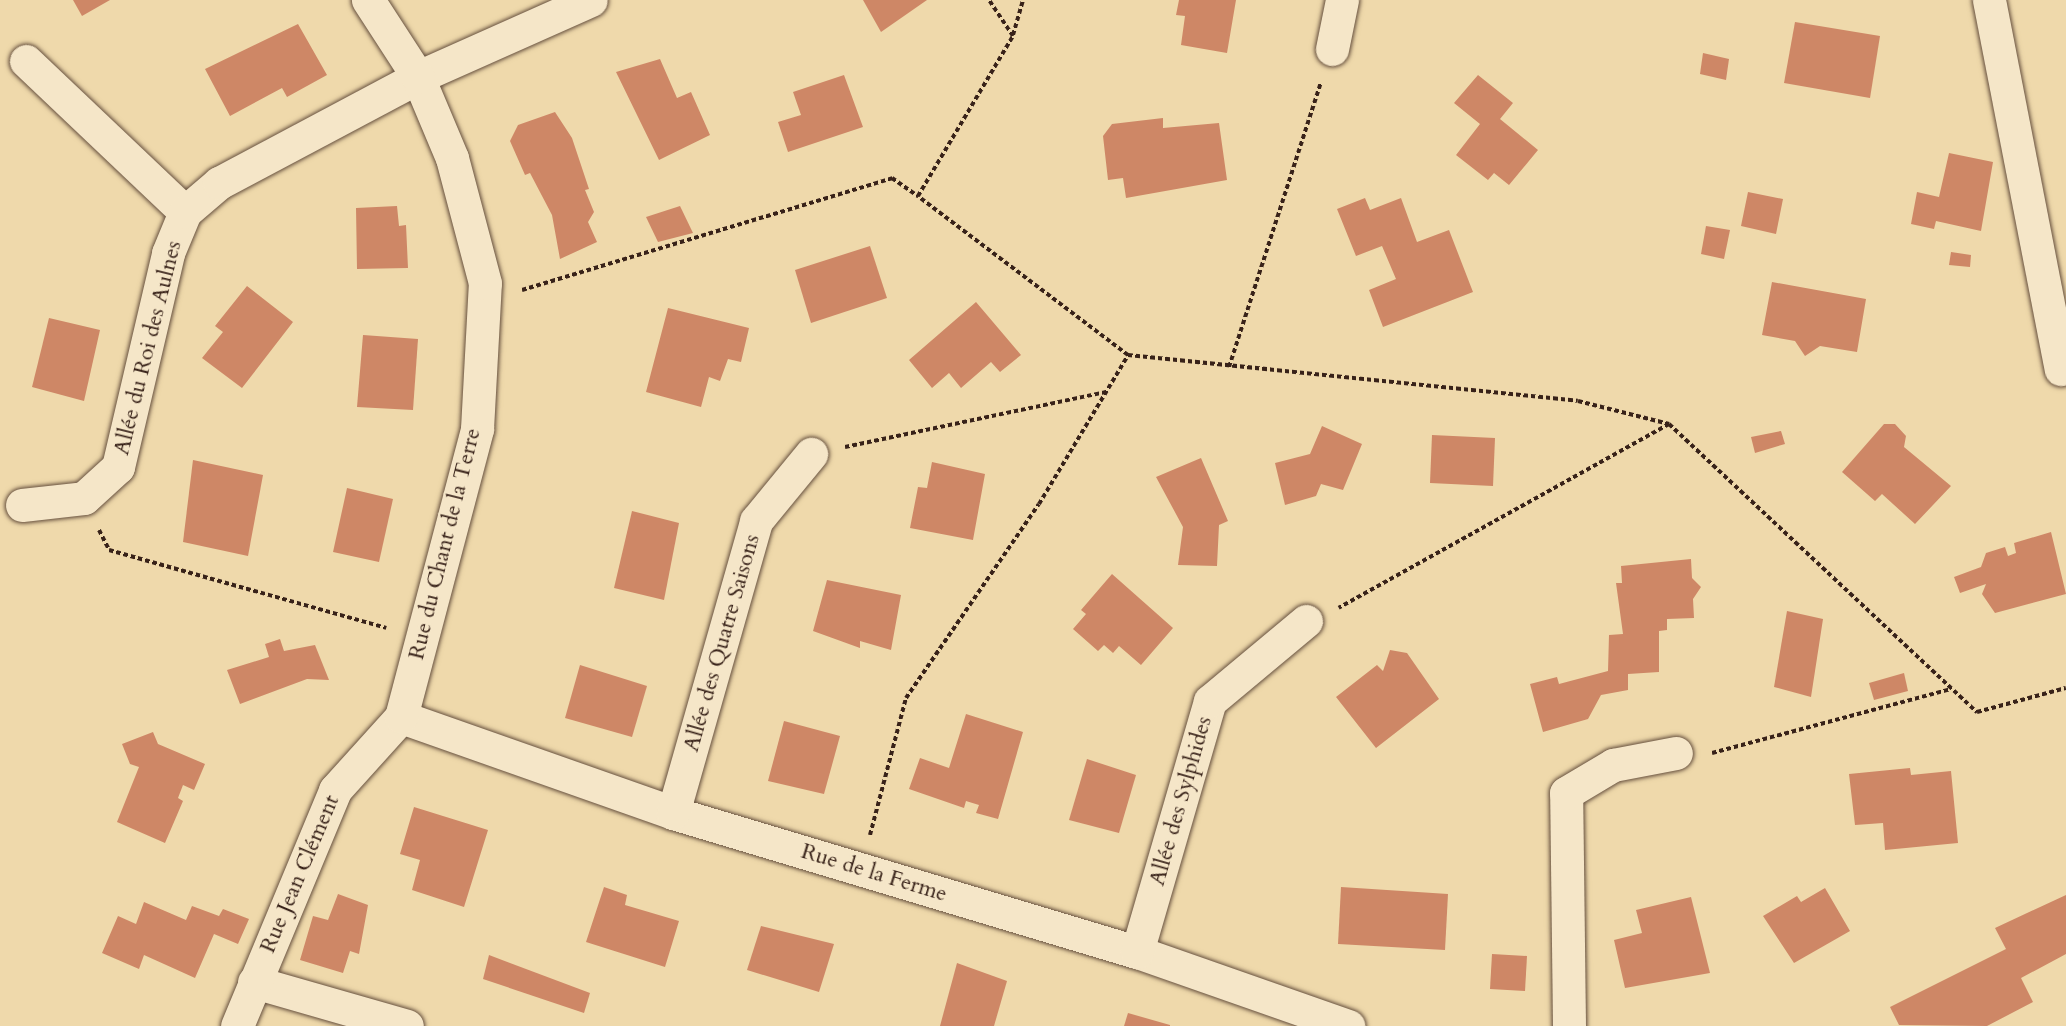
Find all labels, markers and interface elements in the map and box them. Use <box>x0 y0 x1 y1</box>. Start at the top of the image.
street label: Allée du Roi des Aulnes <box>109 238 187 458</box>
street label: Rue du Chant de la Terre <box>403 426 487 662</box>
street label: Allée des Quatre Saisons <box>678 531 766 755</box>
street label: Allée des Sylphides <box>1144 713 1218 889</box>
street label: Rue Jean Clément <box>255 791 345 957</box>
street label: Rue de la Ferme <box>798 838 950 908</box>

